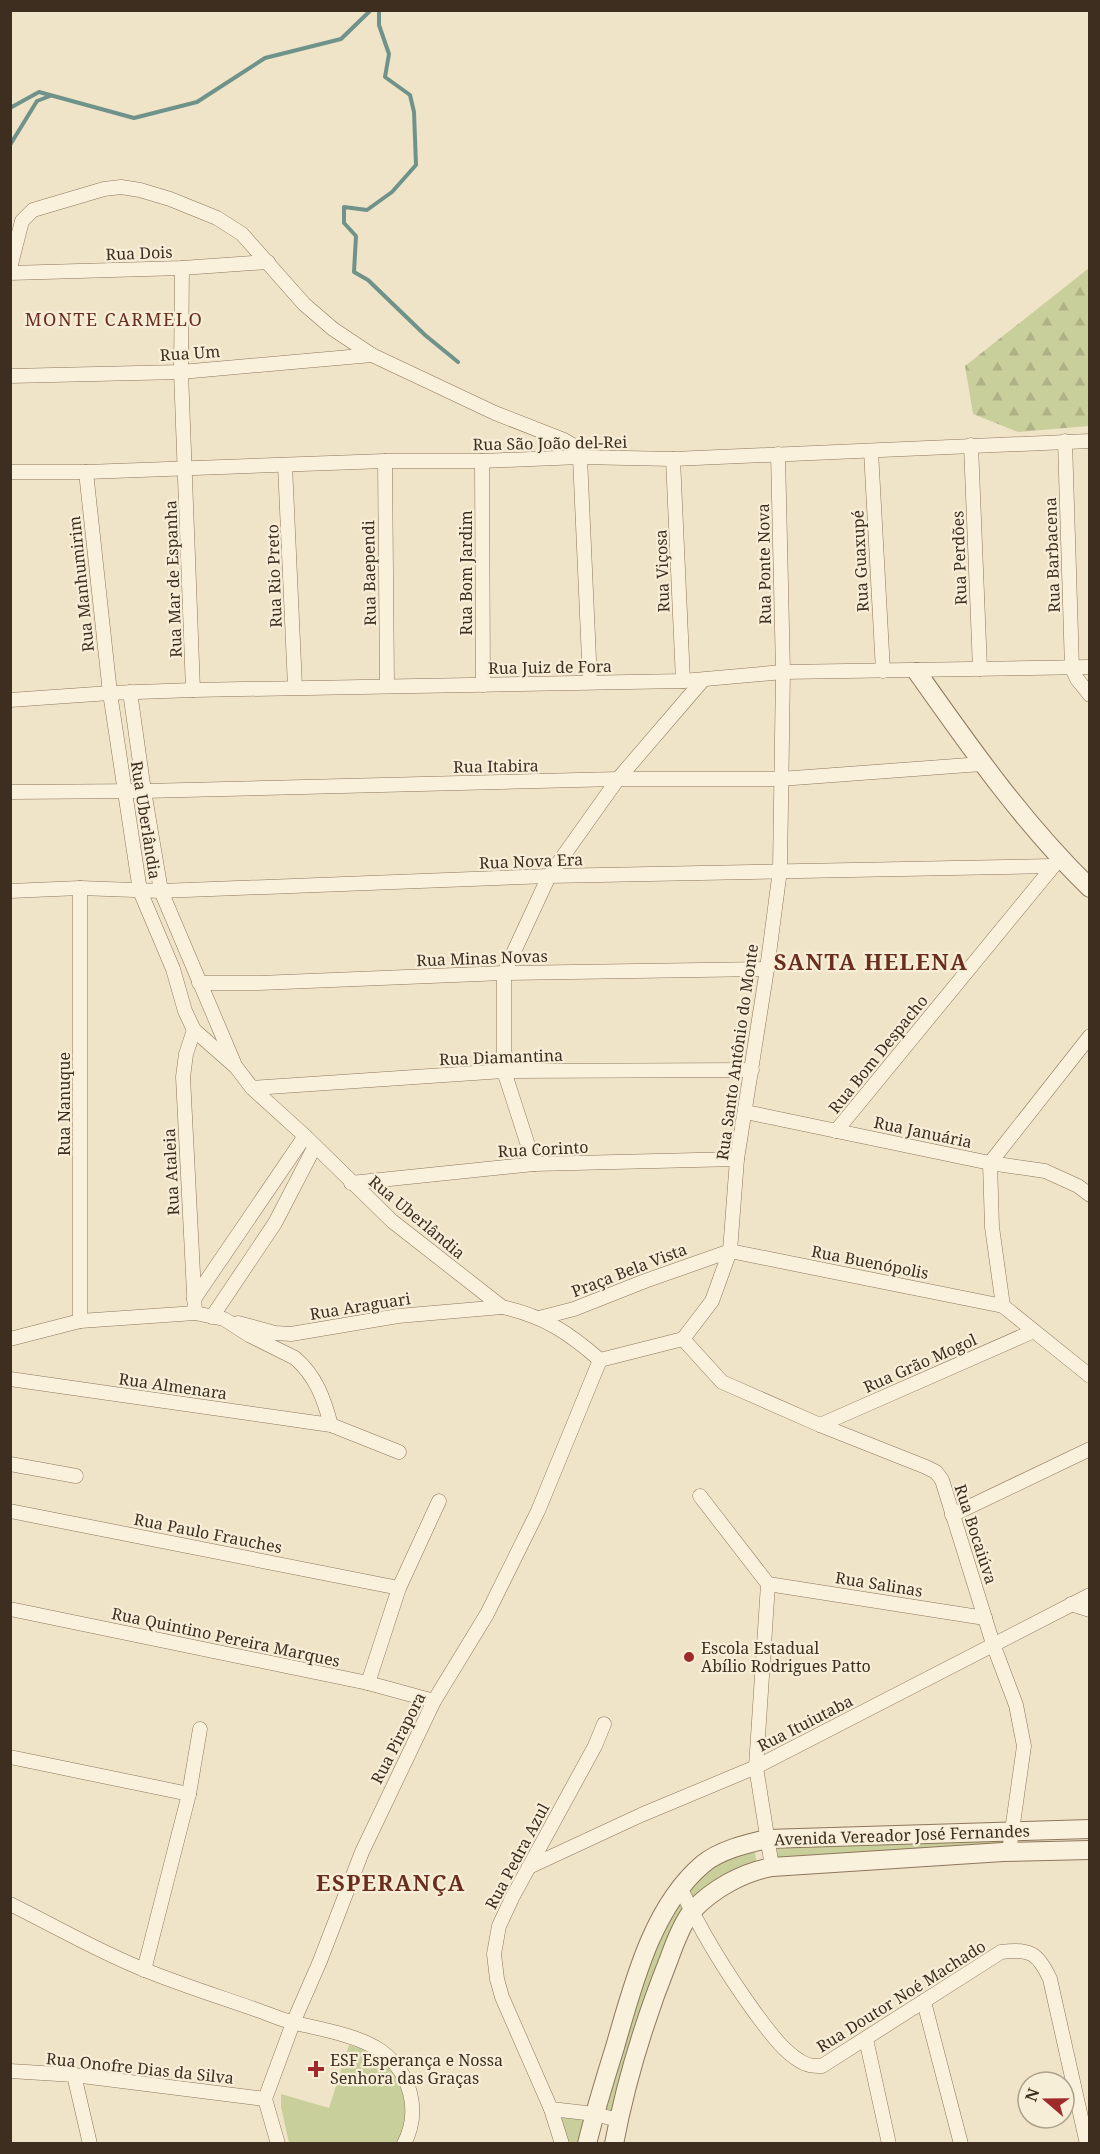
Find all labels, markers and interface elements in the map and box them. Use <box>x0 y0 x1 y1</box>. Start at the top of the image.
street label: Rua Dois <box>105 241 173 265</box>
district label: MONTE CARMELO <box>25 307 203 331</box>
street label: Rua Um <box>159 340 221 366</box>
street label: Rua São João del-Rei <box>472 431 628 455</box>
street label: Rua Barbacena <box>1039 497 1065 613</box>
street label: Rua Mar de Espanha <box>159 500 187 658</box>
street label: Rua Ponte Nova <box>752 503 776 625</box>
street label: Rua Guaxupé <box>846 509 874 613</box>
street label: Rua Bom Jardim <box>455 510 477 636</box>
street label: Rua Perdões <box>946 510 972 606</box>
street label: Rua Manhumirim <box>63 515 99 653</box>
street label: Rua Baependi <box>357 520 381 626</box>
street label: Rua Rio Preto <box>261 524 287 628</box>
street label: Rua Viçosa <box>650 529 674 613</box>
street label: Rua Juiz de Fora <box>488 655 612 679</box>
street label: Rua Itabira <box>453 754 539 778</box>
street label: Rua Uberlândia <box>126 759 166 881</box>
street label: Rua Nova Era <box>479 848 583 874</box>
street label: Rua Santo Antônio do Monte <box>711 942 763 1162</box>
street label: Rua Minas Novas <box>416 945 548 971</box>
district label: SANTA HELENA <box>774 946 968 976</box>
street label: Rua Bom Despacho <box>823 990 933 1118</box>
street label: Rua Diamantina <box>439 1044 563 1070</box>
street label: Rua Nanuque <box>53 1052 75 1156</box>
street label: Rua Januária <box>872 1111 974 1153</box>
street label: Rua Ataleia <box>158 1128 184 1216</box>
street label: Rua Corinto <box>497 1136 589 1162</box>
street label: Rua Uberlândia <box>364 1170 470 1264</box>
street label: Praça Bela Vista <box>568 1238 690 1302</box>
street label: Rua Buenópolis <box>810 1240 930 1284</box>
street label: Rua Araguari <box>308 1287 412 1325</box>
street label: Rua Grão Mogol <box>860 1328 980 1398</box>
street label: Rua Almenara <box>117 1368 229 1404</box>
street label: Rua Bocaiúva <box>949 1481 1003 1587</box>
street label: Rua Paulo Frauches <box>132 1508 284 1558</box>
street label: Rua Salinas <box>834 1566 924 1602</box>
street label: Rua Quintino Pereira Marques <box>110 1602 342 1672</box>
place label: Escola Estadual Abílio Rodrigues Patto <box>701 1637 871 1677</box>
marker: Escola Estadual Abílio Rodrigues Patto <box>682 1650 696 1664</box>
street label: Rua Pirapora <box>365 1688 431 1788</box>
street label: Rua Ituiutaba <box>754 1690 856 1756</box>
street label: Rua Pedra Azul <box>480 1799 554 1913</box>
street label: Avenida Vereador José Fernandes <box>774 1820 1030 1850</box>
district label: ESPERANÇA <box>316 1867 466 1897</box>
street label: Rua Doutor Noé Machado <box>812 1935 990 2057</box>
street label: Rua Onofre Dias da Silva <box>45 2047 235 2089</box>
place label: ESF Esperança e Nossa Senhora das Graças <box>330 2049 503 2089</box>
marker: ESF Esperança e Nossa Senhora das Graças <box>307 2060 325 2078</box>
north arrow <box>1016 2070 1076 2130</box>
text: N <box>1019 2085 1045 2105</box>

